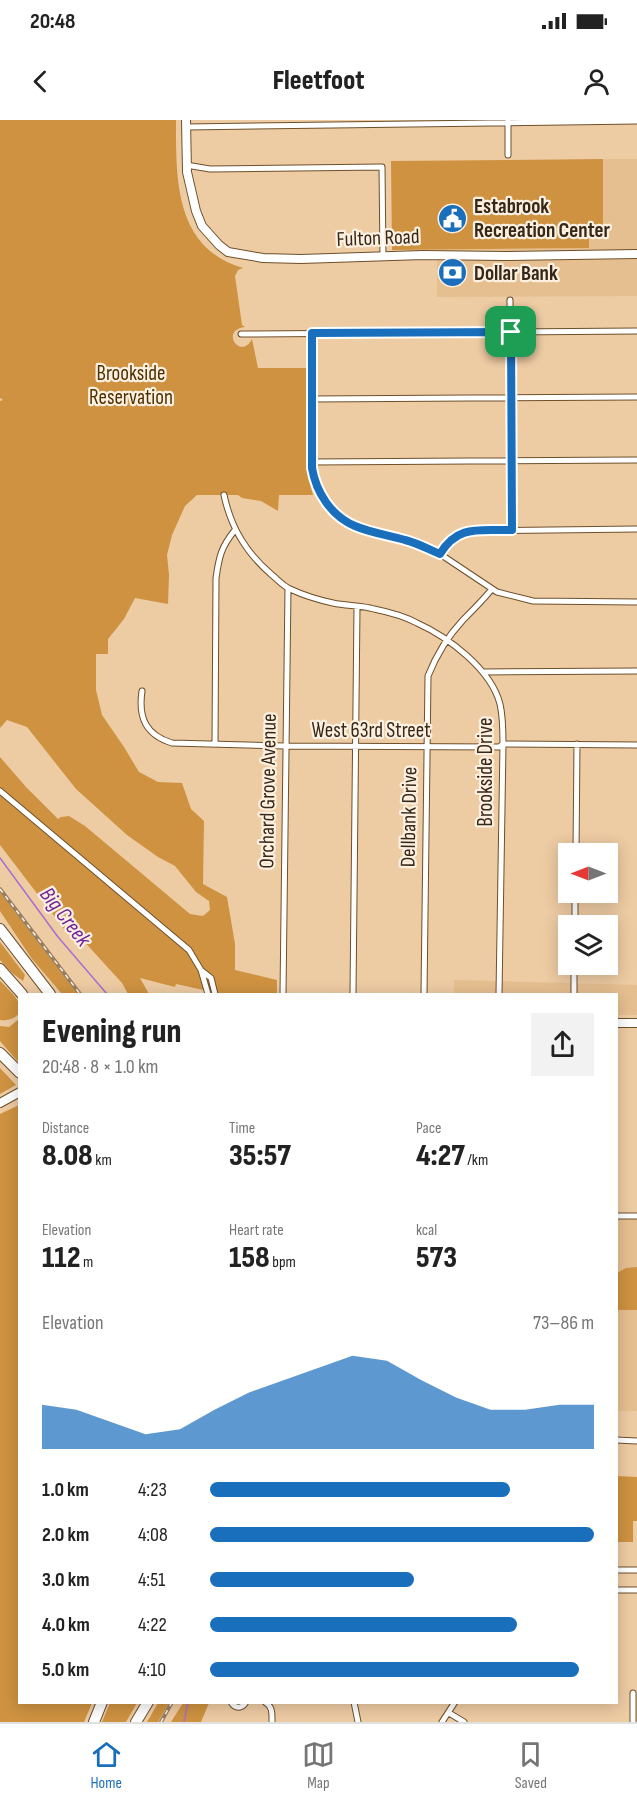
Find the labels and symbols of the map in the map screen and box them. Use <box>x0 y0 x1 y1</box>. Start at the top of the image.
place label: Estabrook Recreation Center <box>474 194 610 243</box>
public building icon: Estabrook Recreation Center <box>437 202 469 234</box>
street label: Fulton Road <box>336 224 420 252</box>
bank icon: Dollar Bank <box>437 257 469 289</box>
place label: Dollar Bank <box>474 261 558 286</box>
pin <box>485 306 536 357</box>
park label: Brookside Reservation <box>89 361 173 410</box>
street label: Orchard Grove Avenue <box>254 713 282 869</box>
street label: West 63rd Street <box>311 718 431 743</box>
street label: Brookside Drive <box>473 718 498 826</box>
street label: Dellbank Drive <box>396 767 422 867</box>
north arrow <box>558 843 618 903</box>
water label: Big Creek <box>34 882 97 953</box>

